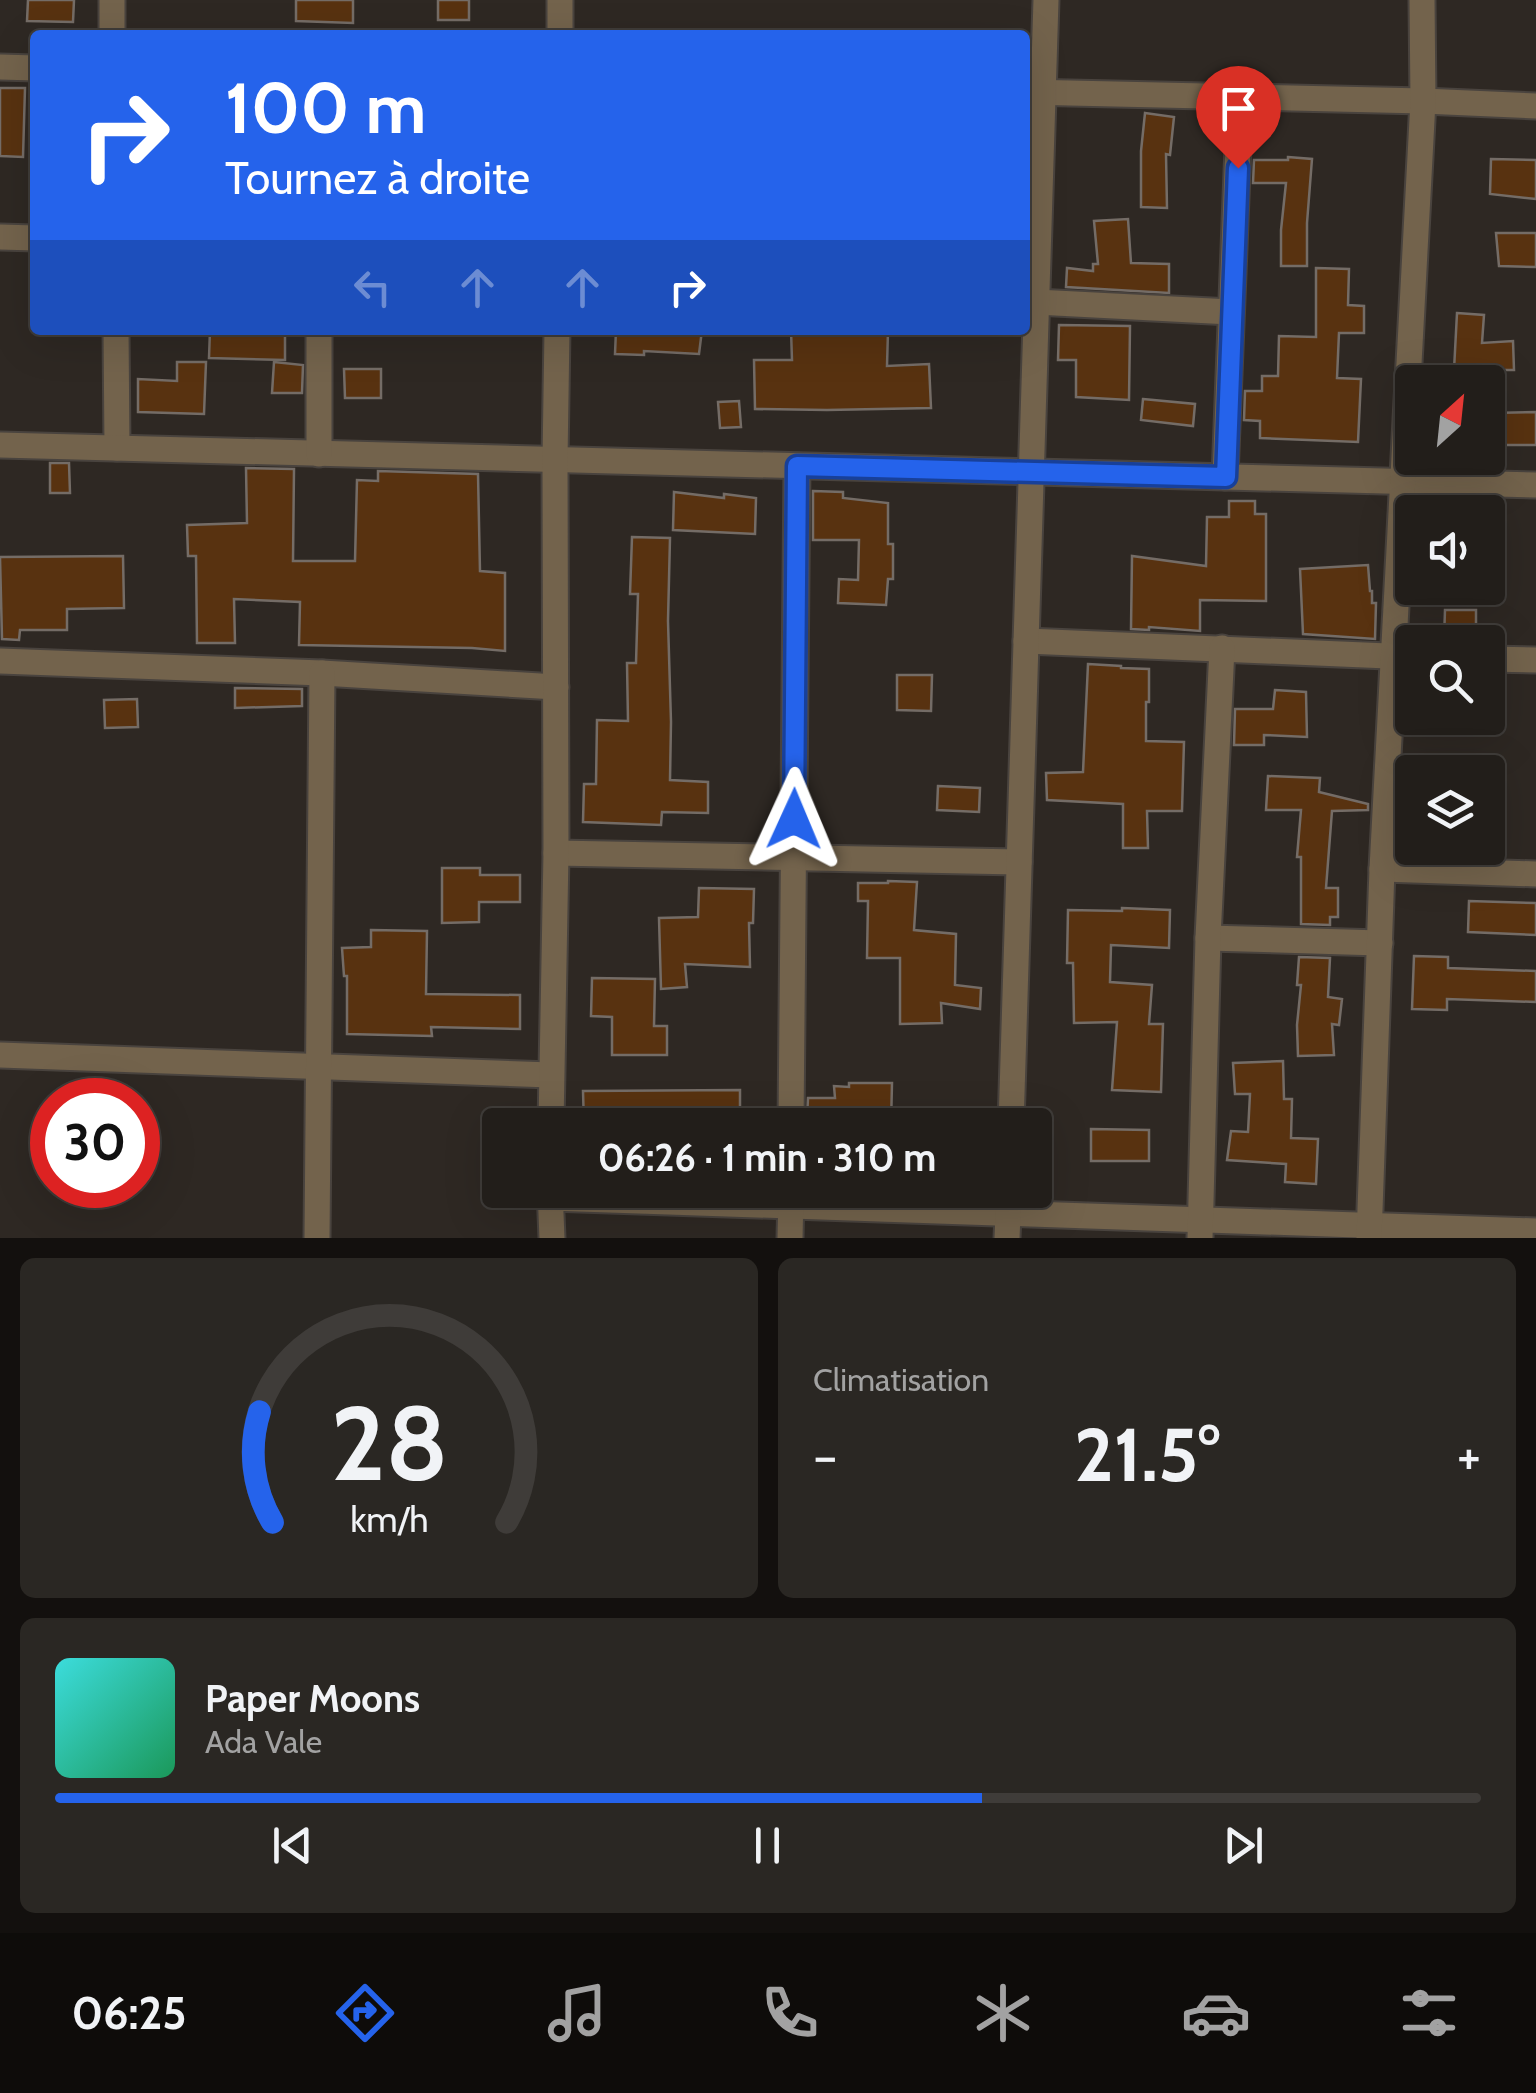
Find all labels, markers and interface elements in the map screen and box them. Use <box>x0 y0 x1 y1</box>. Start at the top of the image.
text: 100 m <box>225 65 426 151</box>
pin <box>1196 66 1281 169</box>
icon: right <box>60 70 190 200</box>
icon: arrive <box>1211 81 1266 136</box>
text: Tournez à droite <box>225 151 530 205</box>
icon: left <box>345 260 400 315</box>
icon: ahead <box>450 260 505 315</box>
icon: ahead <box>555 260 610 315</box>
icon: right <box>660 260 715 315</box>
north arrow <box>1395 365 1505 475</box>
map controls <box>1395 365 1505 865</box>
button: sound <box>1395 495 1505 605</box>
button: search <box>1395 625 1505 735</box>
button: layers <box>1395 755 1505 865</box>
position arrow <box>742 767 846 871</box>
speed limit sign: 30 <box>30 1078 160 1208</box>
text: 06:26 · 1 min · 310 m <box>598 1134 936 1181</box>
text: Climatisation <box>813 1360 989 1399</box>
text: 28 <box>330 1380 448 1506</box>
text: 21.5° <box>1074 1409 1220 1500</box>
text: − <box>813 1422 837 1489</box>
text: + <box>1457 1422 1481 1489</box>
text: km/h <box>350 1498 428 1541</box>
text: Paper Moons <box>205 1675 420 1722</box>
text: Ada Vale <box>205 1722 322 1761</box>
icon: previous <box>265 1818 320 1873</box>
icon: pause <box>740 1818 795 1873</box>
icon: next <box>1216 1818 1271 1873</box>
icon: directions <box>330 1978 400 2048</box>
icon: music <box>542 1978 612 2048</box>
icon: phone <box>755 1978 825 2048</box>
icon: climate <box>968 1978 1038 2048</box>
icon: car <box>1181 1978 1251 2048</box>
icon: filters <box>1394 1978 1464 2048</box>
text: 06:25 <box>71 1986 187 2040</box>

